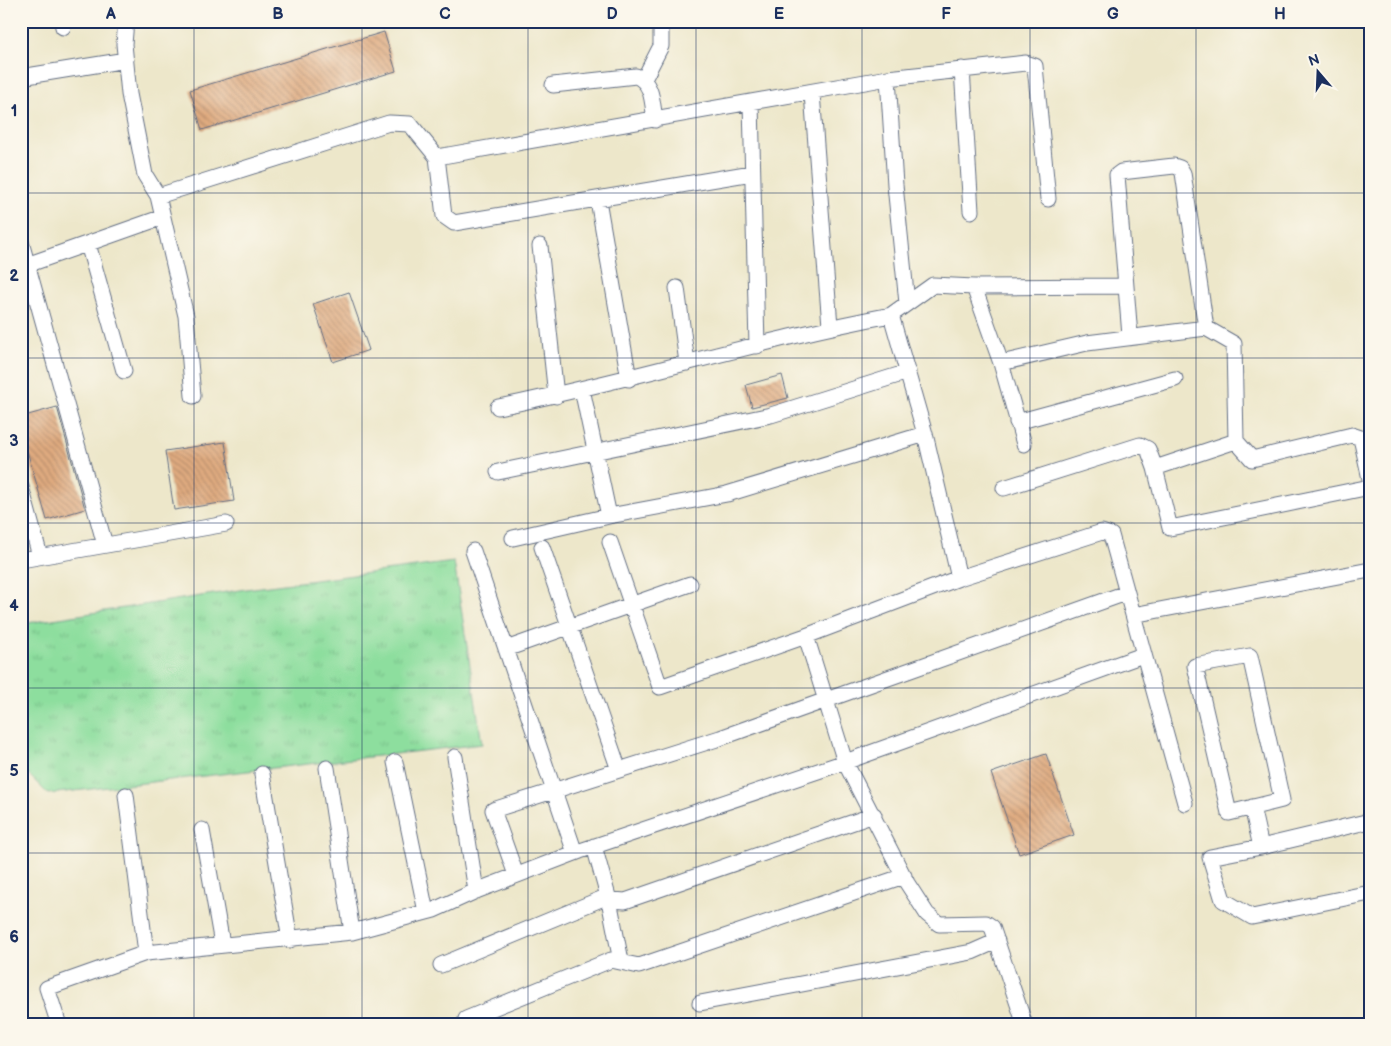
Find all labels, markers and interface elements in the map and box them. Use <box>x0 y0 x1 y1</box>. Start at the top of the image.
text: A <box>105 5 116 24</box>
text: B <box>272 5 284 24</box>
text: C <box>439 5 451 24</box>
text: D <box>606 5 618 24</box>
text: E <box>774 5 784 24</box>
text: F <box>941 5 951 24</box>
text: G <box>1107 5 1119 24</box>
text: H <box>1274 5 1286 24</box>
north arrow <box>1294 48 1344 98</box>
text: N <box>1306 50 1322 70</box>
text: 1 <box>11 102 17 121</box>
text: 2 <box>9 267 19 286</box>
text: 3 <box>9 432 19 451</box>
text: 4 <box>9 597 19 616</box>
text: 5 <box>9 762 19 781</box>
text: 6 <box>9 928 19 947</box>

